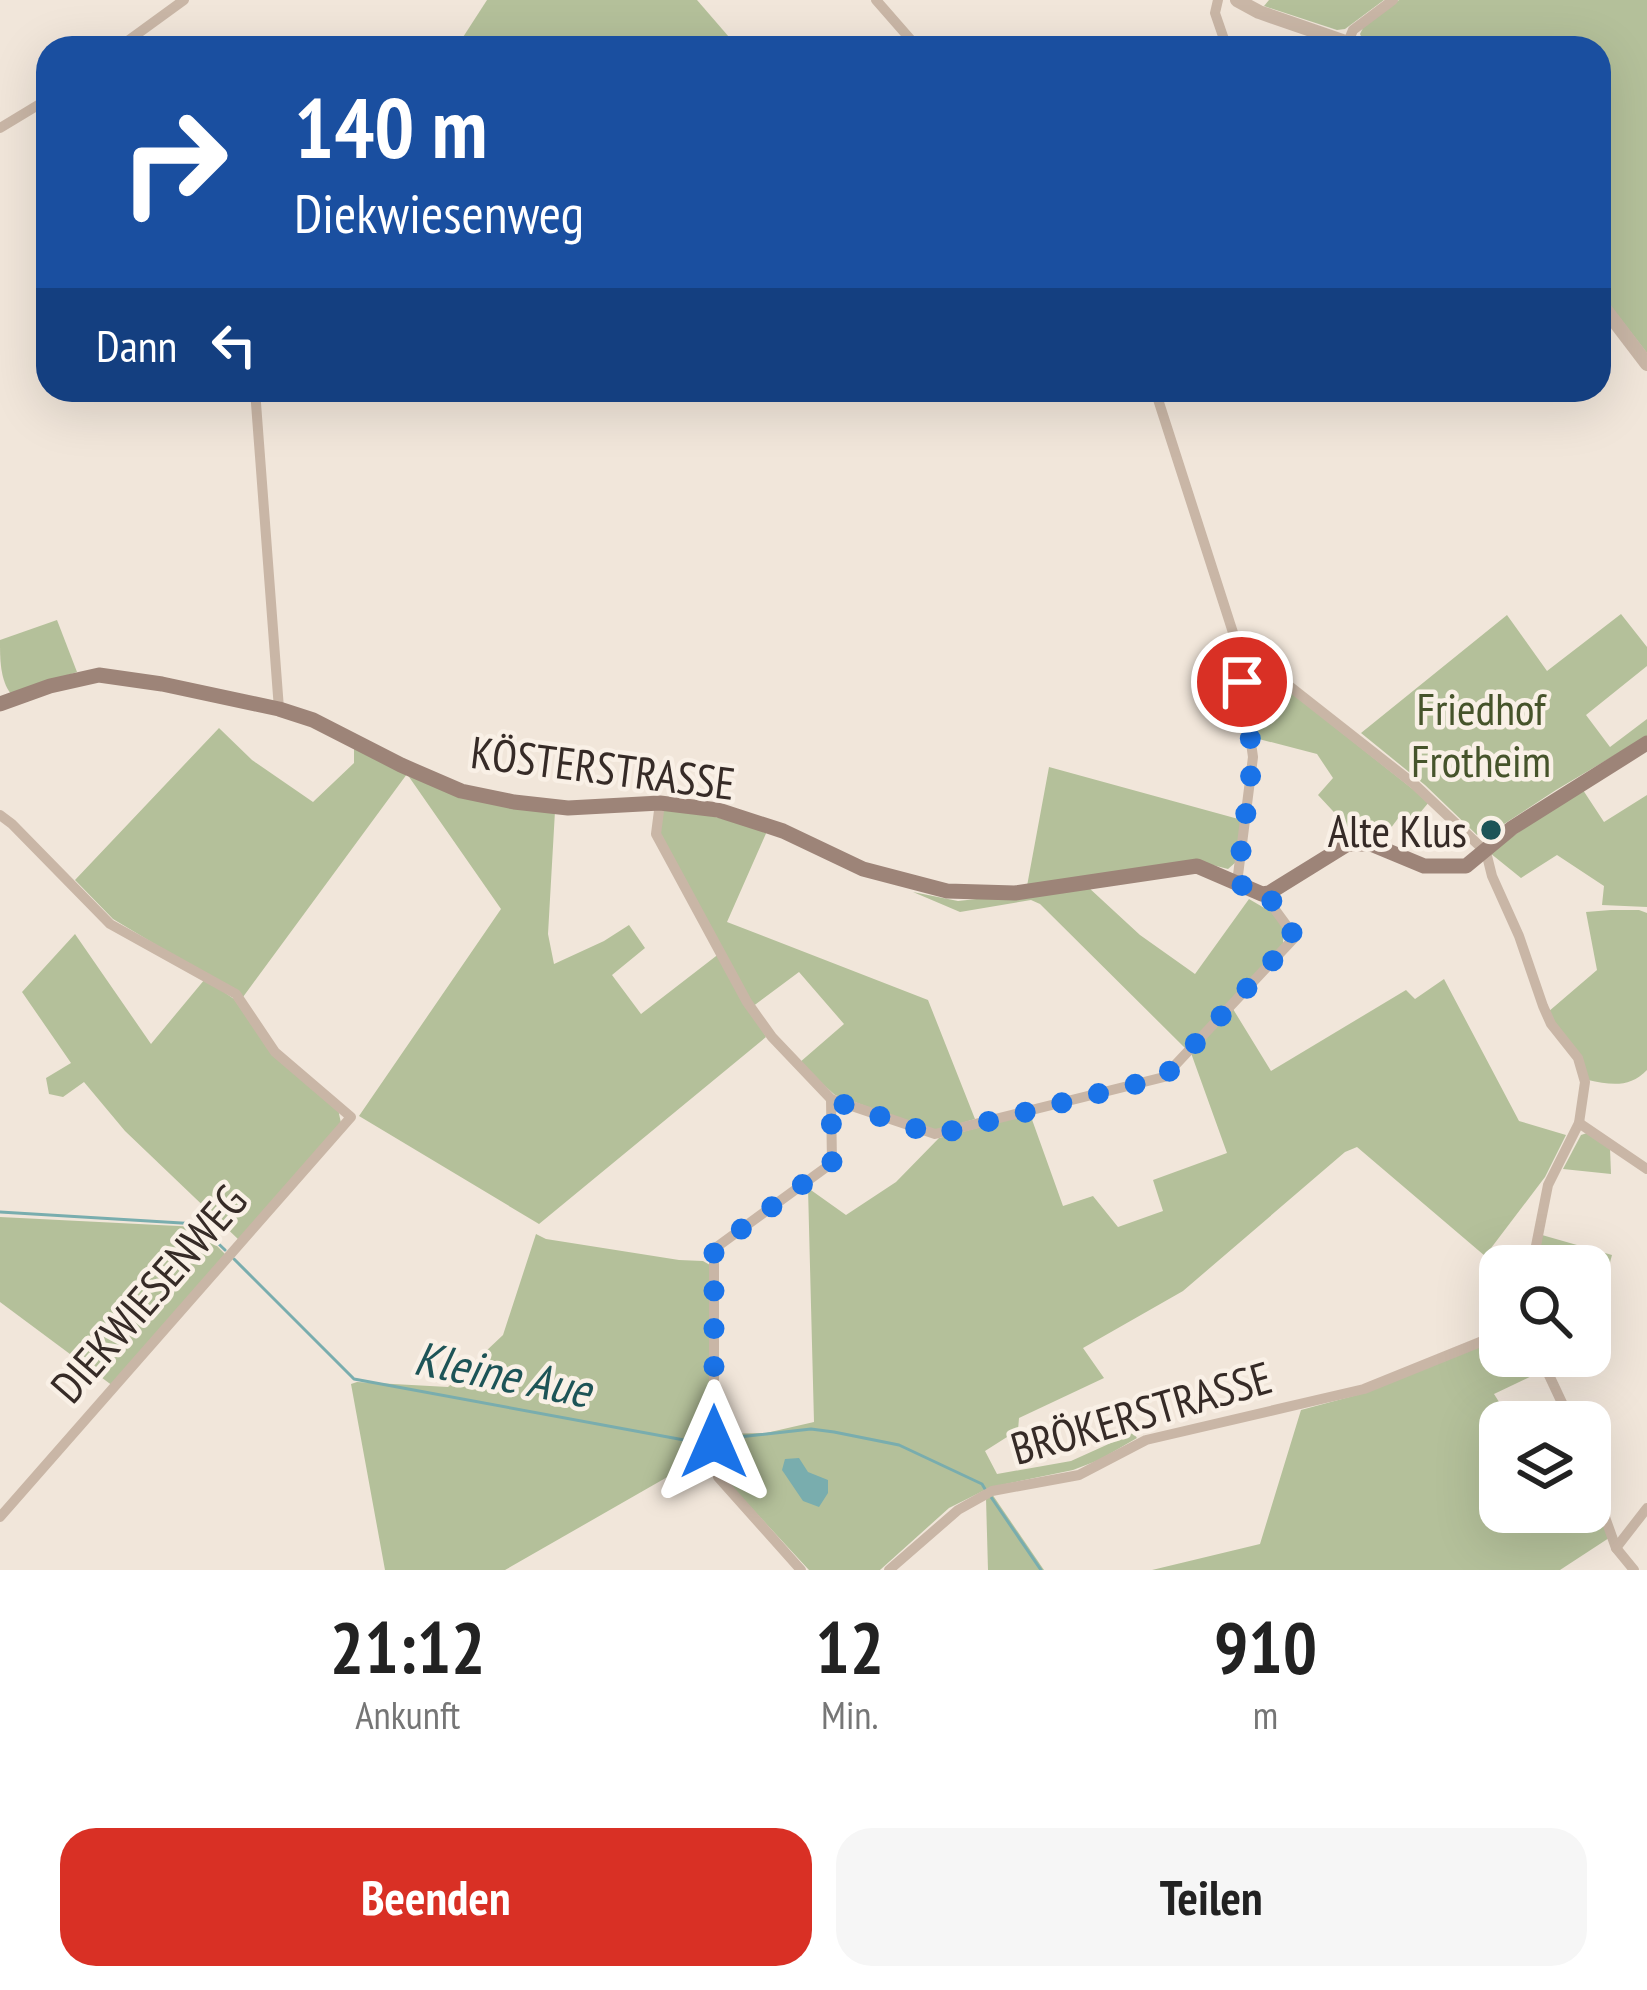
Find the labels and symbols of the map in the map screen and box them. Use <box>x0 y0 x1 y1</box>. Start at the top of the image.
pin <box>1191 631 1293 733</box>
park label: Friedhof Frotheim <box>1411 679 1551 789</box>
street label: KÖSTERSTRASSE <box>468 722 738 812</box>
place label: Alte Klus <box>1328 801 1467 859</box>
marker: Alte Klus <box>1478 817 1504 843</box>
street label: DIEKWIESENWEG <box>38 1172 258 1414</box>
water label: Kleine Aue <box>410 1326 600 1421</box>
street label: BRÖKERSTRASSE <box>1004 1347 1278 1477</box>
position arrow <box>651 1379 777 1505</box>

